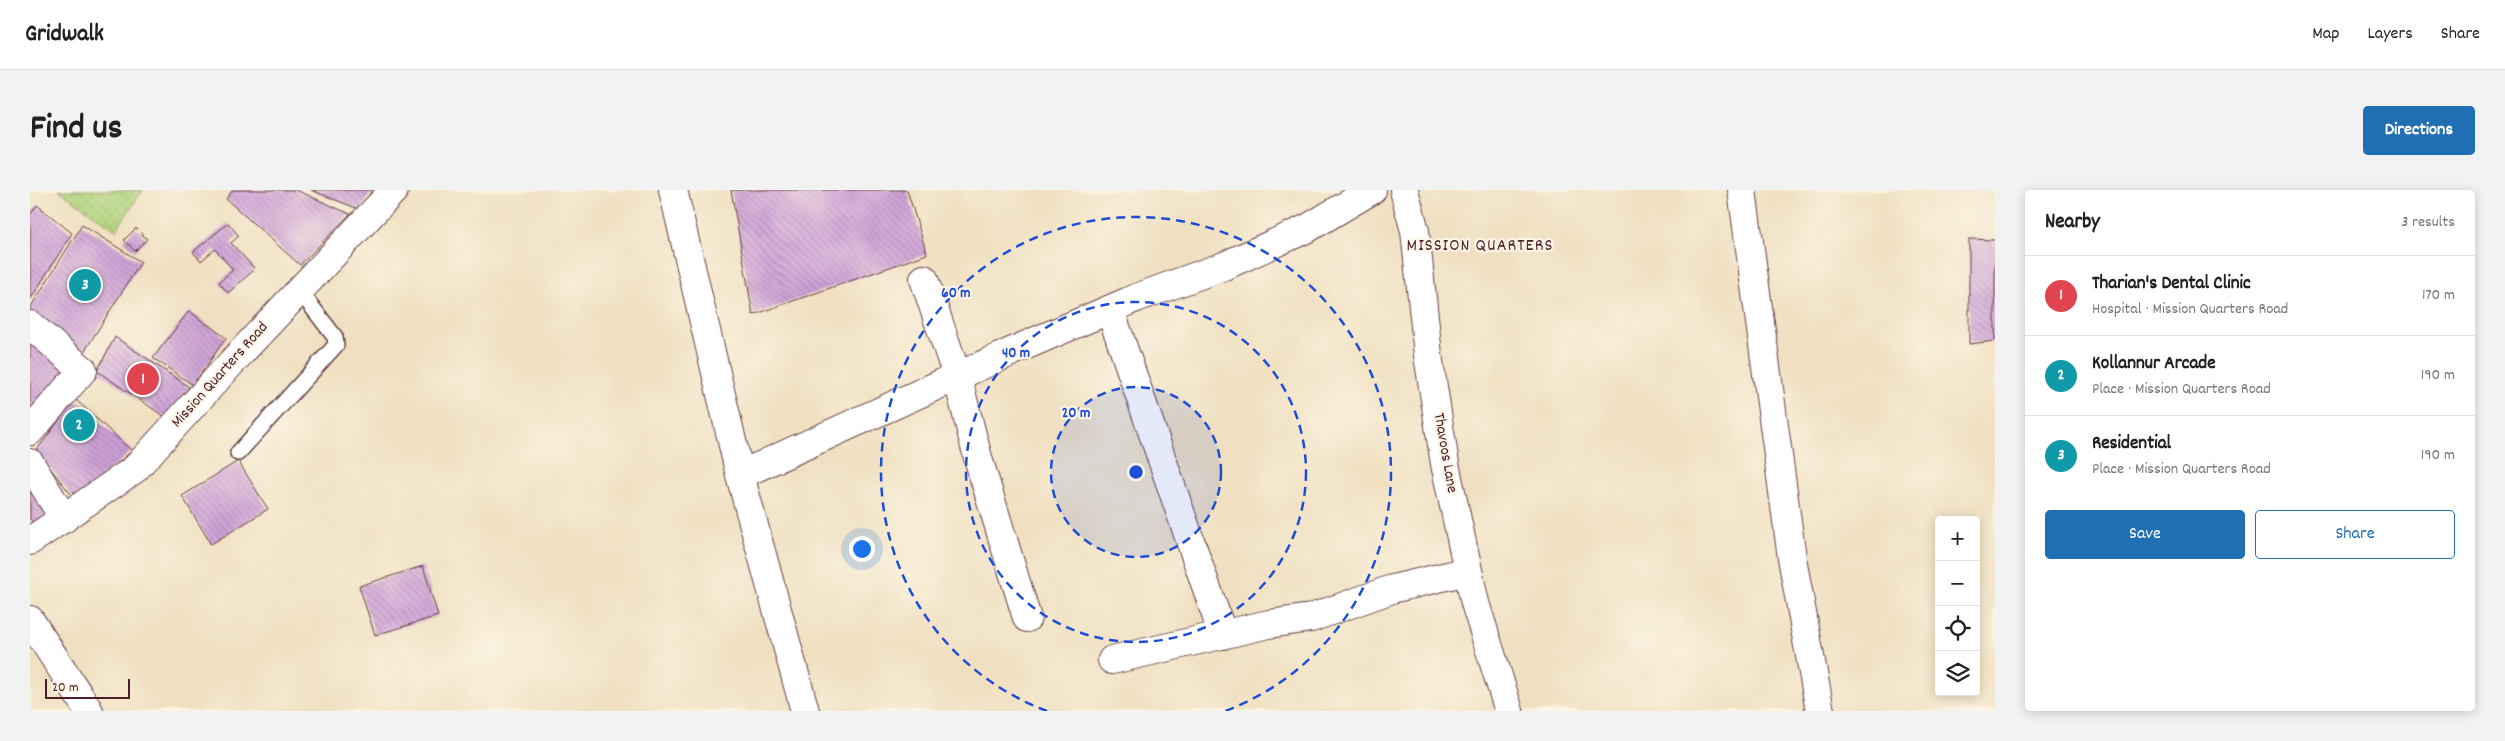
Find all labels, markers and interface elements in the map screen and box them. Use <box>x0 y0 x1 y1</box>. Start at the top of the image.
text: Gridwalk <box>25 18 104 52</box>
text: Map <box>2312 22 2339 47</box>
text: Layers <box>2367 22 2413 47</box>
text: Share <box>2441 22 2480 47</box>
text: Find us <box>30 105 122 155</box>
button: Directions <box>2363 106 2475 155</box>
text: Nearby <box>2045 208 2100 238</box>
text: 3 results <box>2401 211 2455 234</box>
district label: MISSION QUARTERS <box>1407 234 1553 259</box>
pin: 3 <box>69 266 101 304</box>
text: Tharian's Dental Clinic <box>2092 271 2251 298</box>
text: 60 m <box>941 283 971 305</box>
text: 1 <box>2059 284 2063 307</box>
text: 170 m <box>2422 284 2455 307</box>
text: Hospital · Mission Quarters Road <box>2092 298 2288 321</box>
street label: Mission Quarters Road <box>166 317 274 433</box>
text: 40 m <box>1002 343 1030 365</box>
text: Kollannur Arcade <box>2092 351 2216 378</box>
pin: 1 <box>127 360 159 398</box>
text: 2 <box>2058 364 2065 387</box>
text: 190 m <box>2421 364 2455 387</box>
text: Place · Mission Quarters Road <box>2092 378 2271 401</box>
text: 20 m <box>1062 403 1090 425</box>
pin: 2 <box>63 406 95 444</box>
street label: Thavoos Lane <box>1427 411 1463 495</box>
text: Residential <box>2092 431 2171 458</box>
text: 3 <box>2057 444 2065 467</box>
text: 190 m <box>2421 444 2455 467</box>
text: Place · Mission Quarters Road <box>2092 458 2271 481</box>
centre of rings <box>1127 463 1145 481</box>
button: Save <box>2045 510 2245 559</box>
button: Share <box>2255 510 2455 559</box>
map controls <box>1935 516 1980 696</box>
button: + <box>1935 516 1980 561</box>
your location <box>849 536 875 562</box>
button: − <box>1935 561 1980 606</box>
button: locate <box>1935 606 1980 651</box>
button: layers <box>1935 651 1980 696</box>
scale bar <box>45 676 130 699</box>
text: 20 m <box>52 678 79 698</box>

